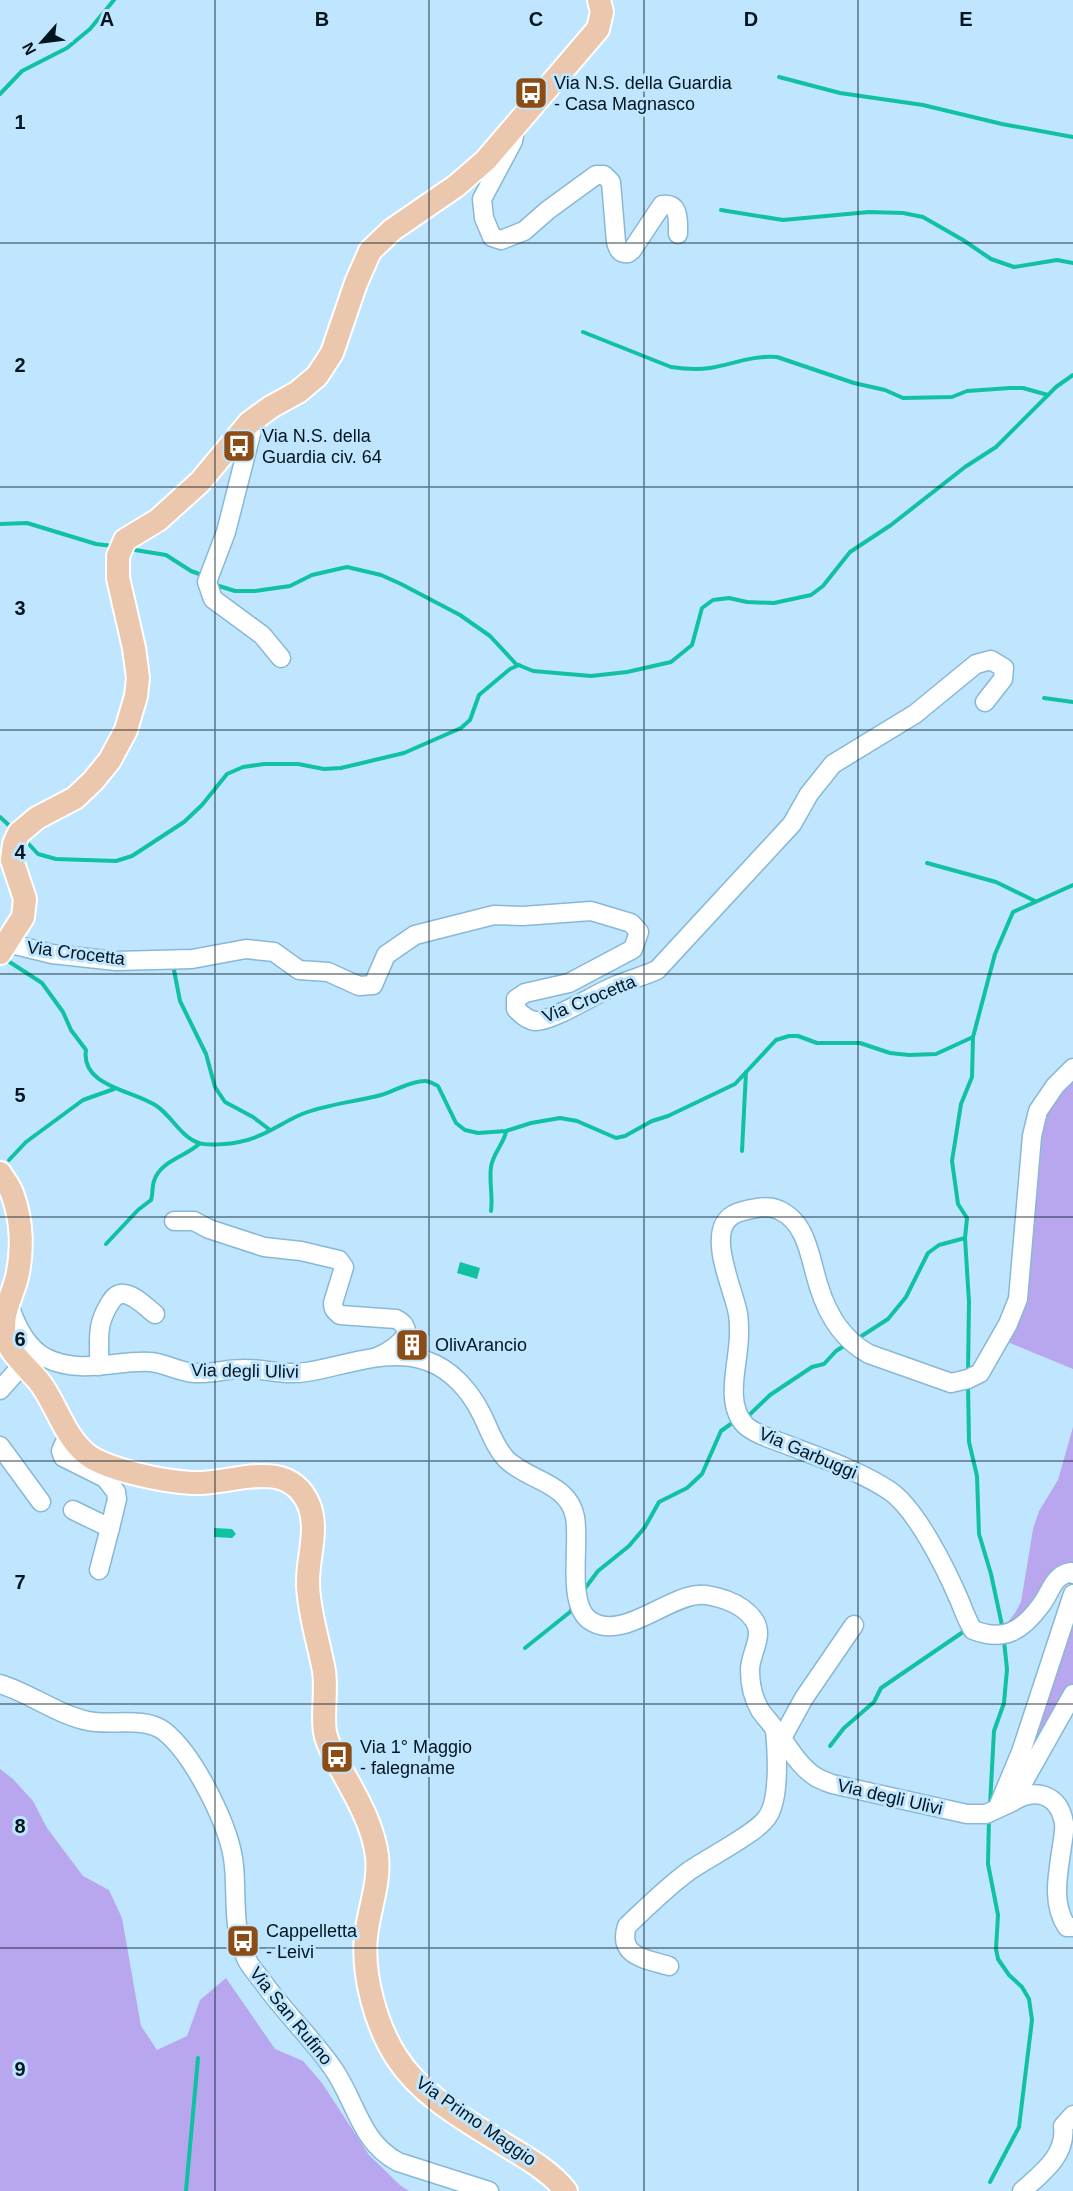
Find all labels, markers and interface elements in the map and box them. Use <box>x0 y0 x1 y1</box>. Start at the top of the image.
text: A <box>100 8 114 30</box>
text: B <box>315 8 329 30</box>
text: C <box>529 8 543 30</box>
text: D <box>744 8 758 30</box>
text: E <box>959 8 973 30</box>
north arrow <box>12 12 72 72</box>
text: N <box>19 40 39 58</box>
place label: Via N.S. della Guardia - Casa Magnasco <box>554 73 733 114</box>
bus stop icon: Via N.S. della Guardia - Casa Magnasco <box>513 75 549 111</box>
text: 1 <box>14 111 26 133</box>
text: 2 <box>14 354 26 376</box>
place label: Via N.S. della Guardia civ. 64 <box>262 426 382 467</box>
bus stop icon: Via N.S. della Guardia civ. 64 <box>221 428 257 464</box>
text: 3 <box>14 597 26 619</box>
text: 4 <box>14 841 26 863</box>
street label: Via Crocetta <box>26 937 127 969</box>
street label: Via Crocetta <box>539 971 639 1027</box>
text: 5 <box>14 1084 26 1106</box>
building icon: OlivArancio <box>394 1327 430 1363</box>
text: 6 <box>14 1328 26 1350</box>
place label: OlivArancio <box>435 1335 527 1355</box>
street label: Via degli Ulivi <box>191 1360 299 1382</box>
street label: Via Garbuggi <box>756 1423 860 1483</box>
text: 7 <box>14 1571 26 1593</box>
place label: Via 1° Maggio - falegname <box>360 1737 472 1778</box>
bus stop icon: Via 1° Maggio - falegname <box>319 1739 355 1775</box>
street label: Via degli Ulivi <box>835 1775 945 1819</box>
text: 8 <box>14 1815 26 1837</box>
place label: Cappelletta - Leivi <box>266 1921 358 1962</box>
bus stop icon: Cappelletta - Leivi <box>225 1923 261 1959</box>
street label: Via San Rufino <box>246 1963 336 2069</box>
text: 9 <box>14 2058 26 2080</box>
street label: Via Primo Maggio <box>412 2072 540 2170</box>

